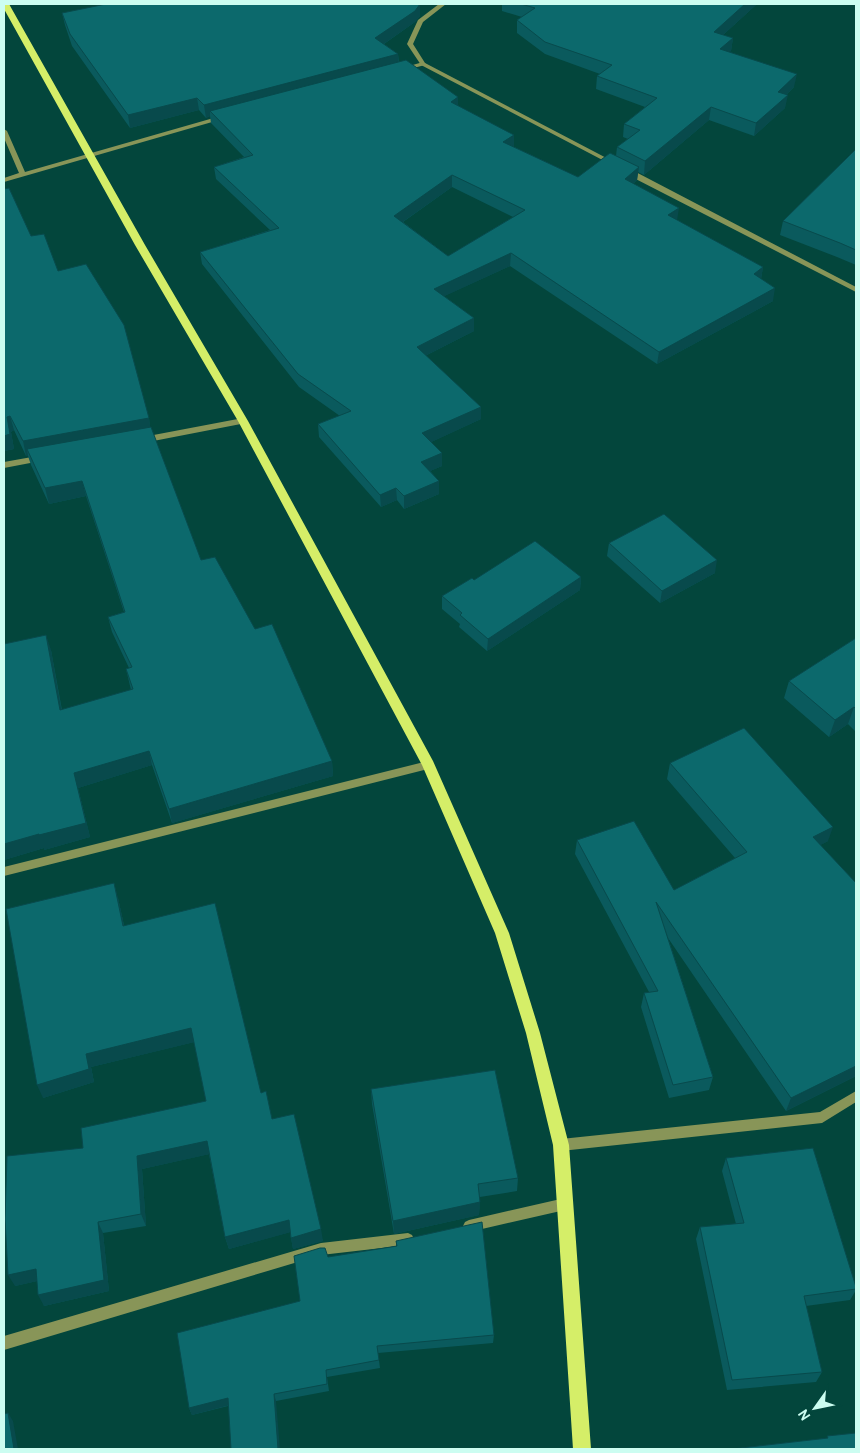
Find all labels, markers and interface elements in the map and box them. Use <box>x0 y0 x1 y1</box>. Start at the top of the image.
north arrow <box>790 1383 840 1433</box>
text: N <box>795 1405 815 1423</box>

